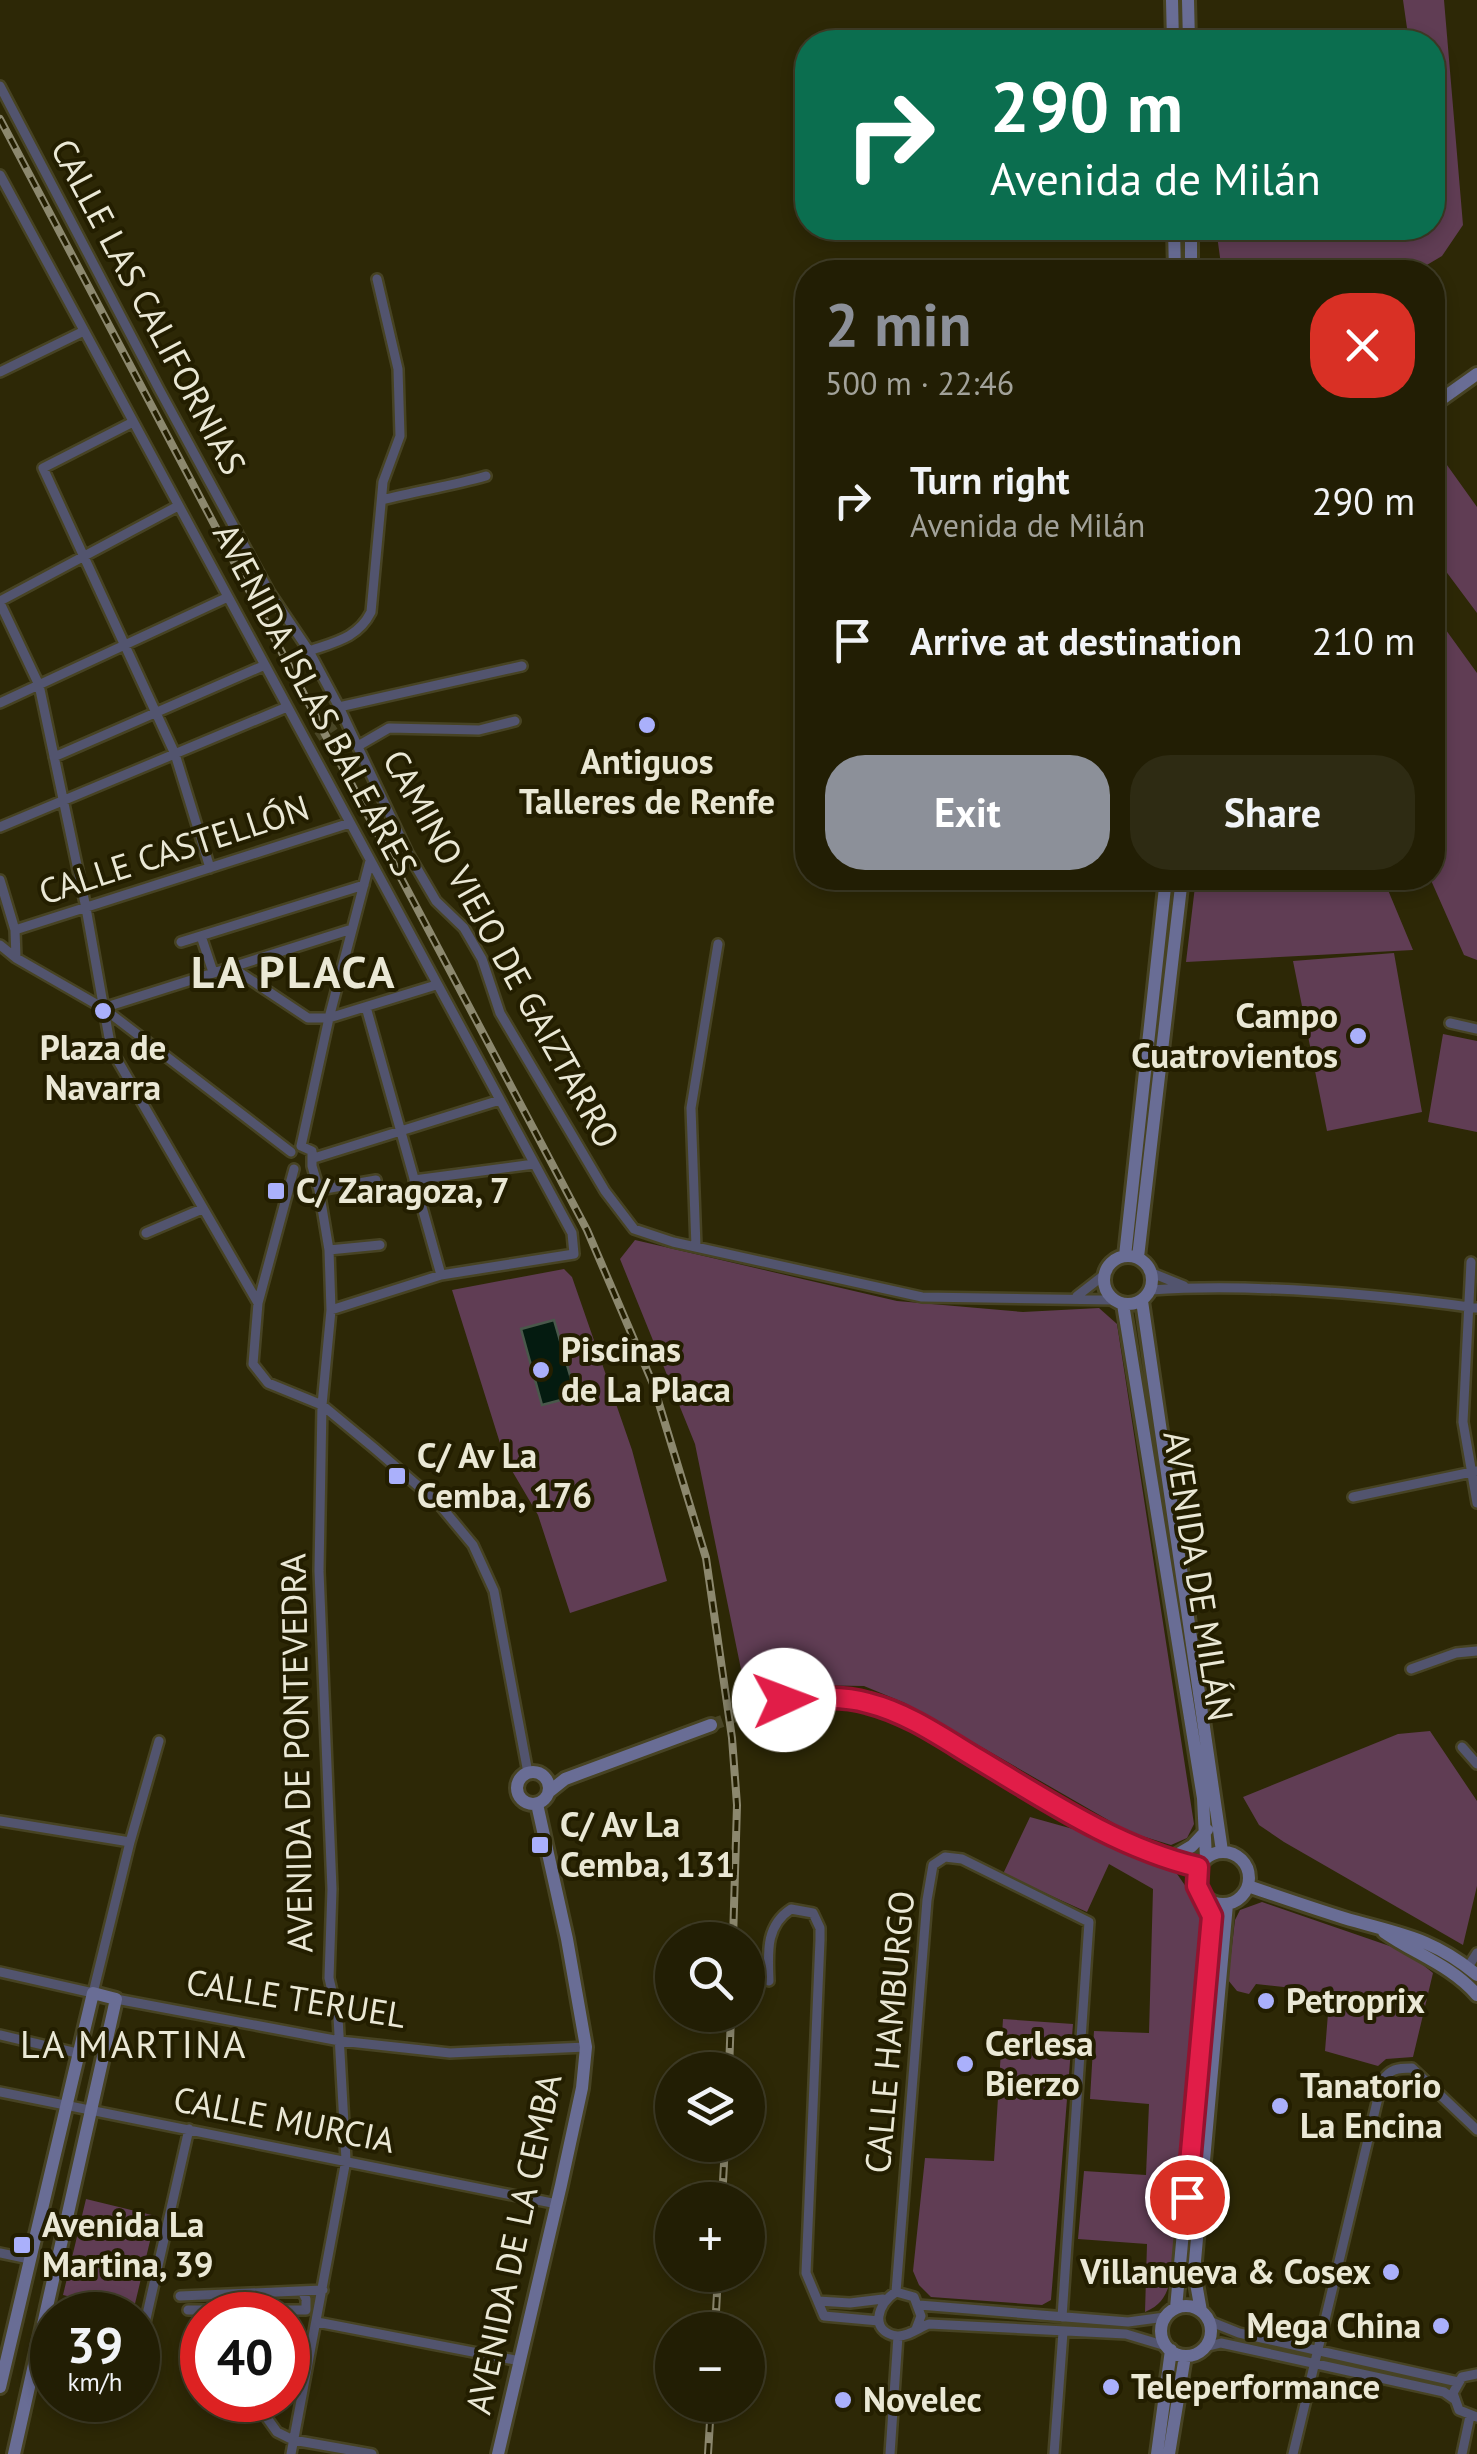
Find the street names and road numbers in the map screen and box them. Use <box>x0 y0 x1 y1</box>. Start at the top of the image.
street label: CALLE LAS CALIFORNIAS <box>41 131 257 482</box>
street label: AVENIDA ISLAS BALEARES <box>203 515 429 884</box>
street label: CAMINO VIEJO DE GAIZTARRO <box>373 741 631 1156</box>
street label: CALLE CASTELLÓN <box>33 784 315 914</box>
street label: AVENIDA DE MILÁN <box>1153 1428 1245 1724</box>
street label: AVENIDA DE PONTEVEDRA <box>270 1553 322 1953</box>
street label: CALLE HAMBURGO <box>854 1889 924 2175</box>
street label: CALLE TERUEL <box>183 1958 409 2038</box>
street label: AVENIDA DE LA CEMBA <box>454 2069 572 2418</box>
street label: CALLE MURCIA <box>170 2075 399 2163</box>

